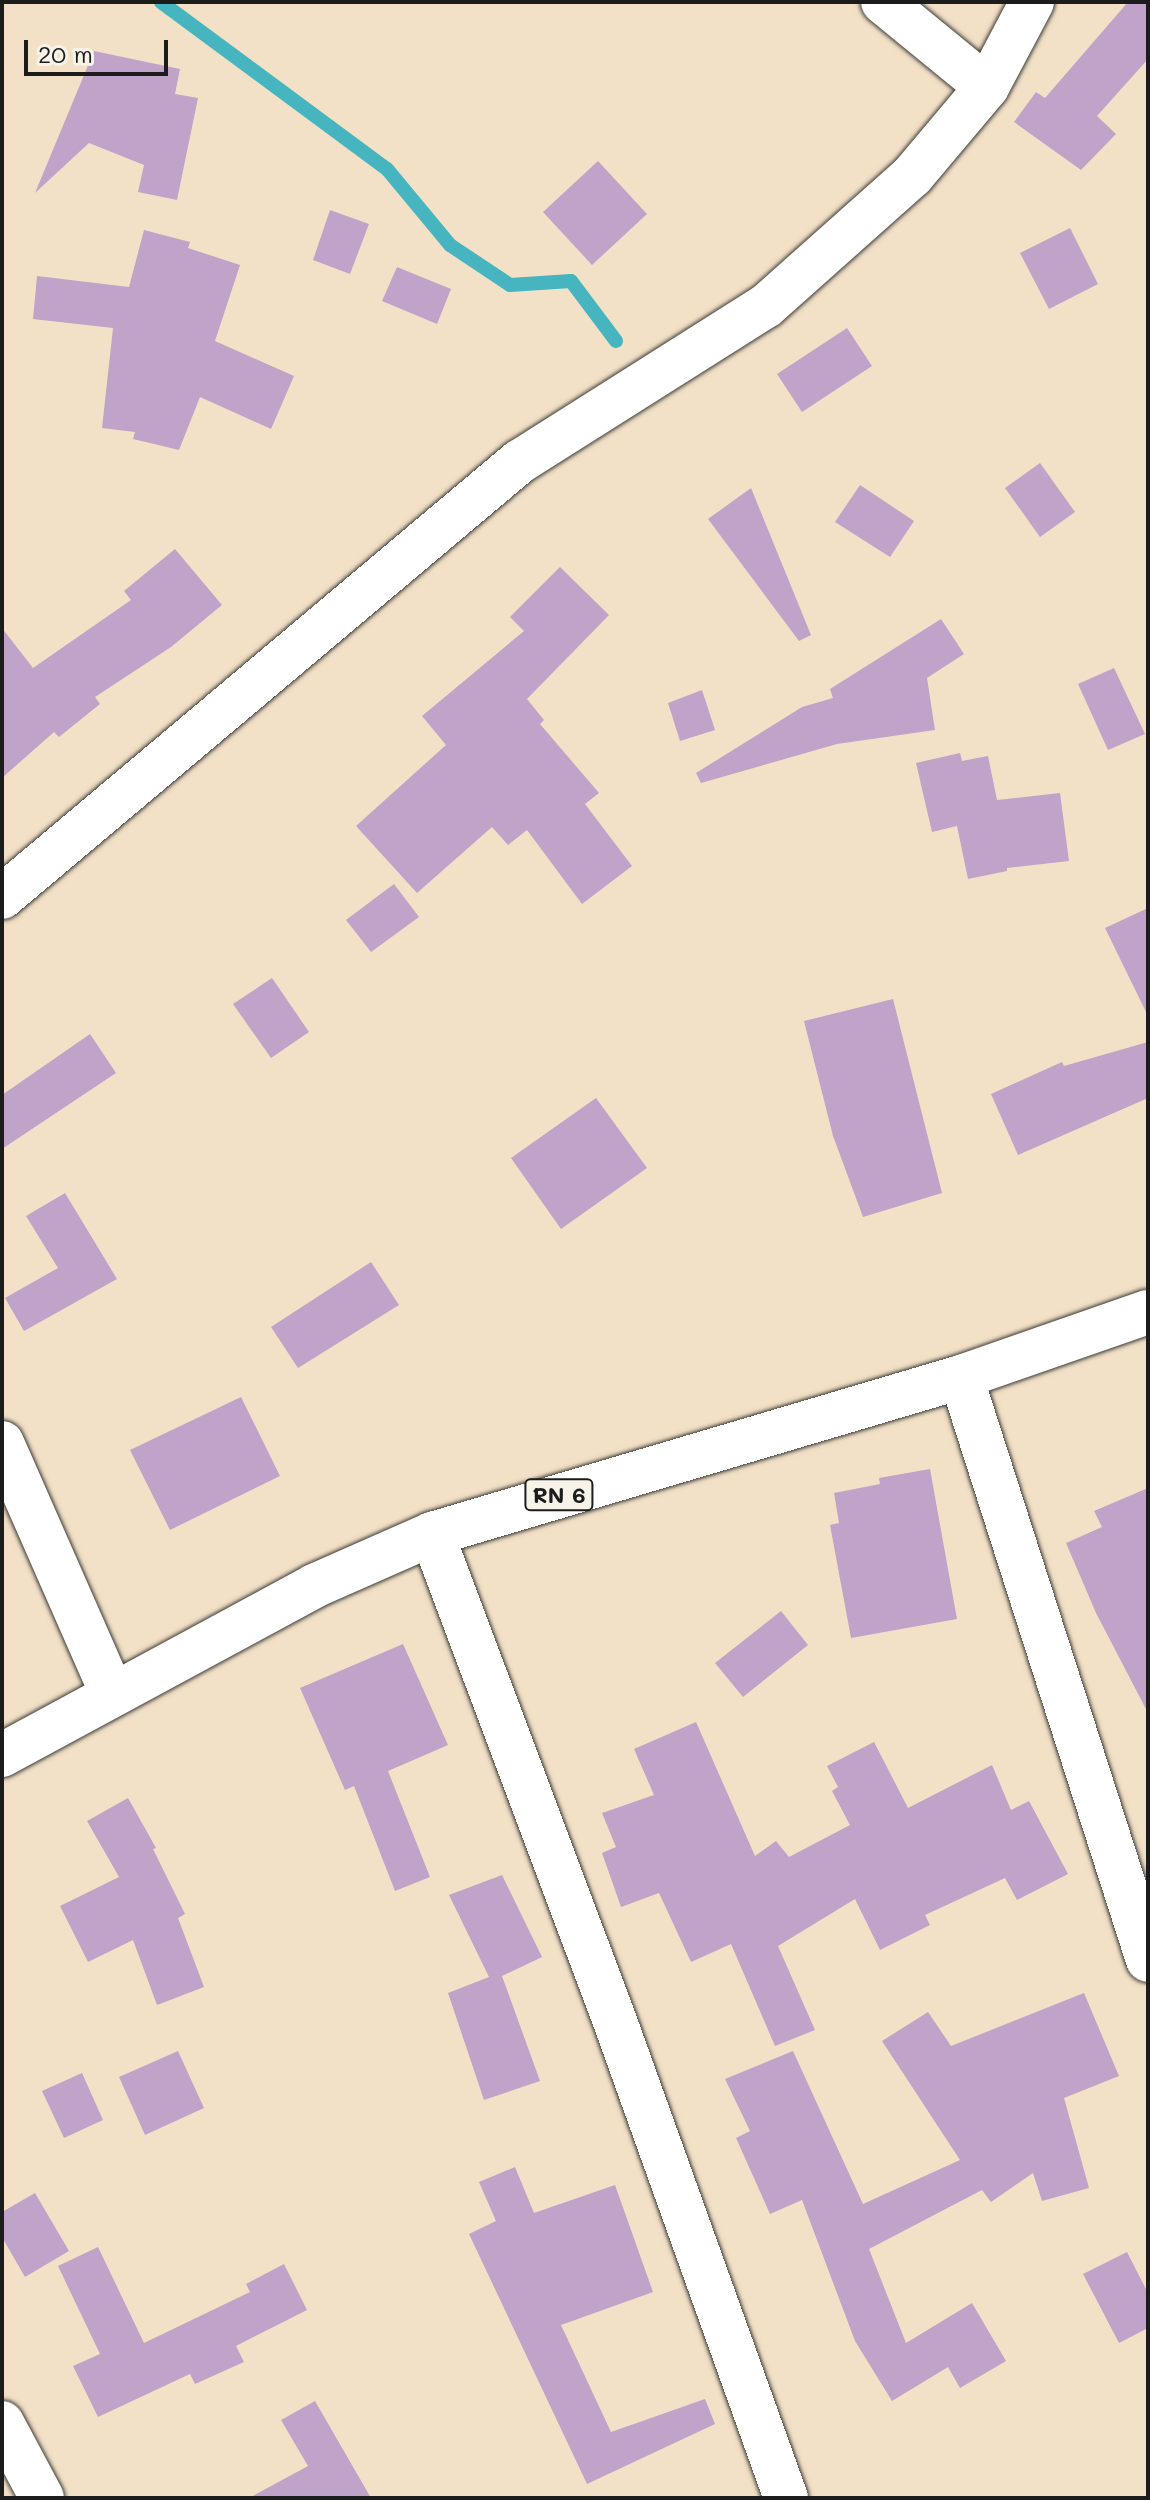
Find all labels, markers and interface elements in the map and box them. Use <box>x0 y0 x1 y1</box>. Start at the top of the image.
scale bar <box>28 24 172 74</box>
text: 20 m <box>38 38 93 69</box>
road number: RN 6 <box>523 1477 595 1513</box>

